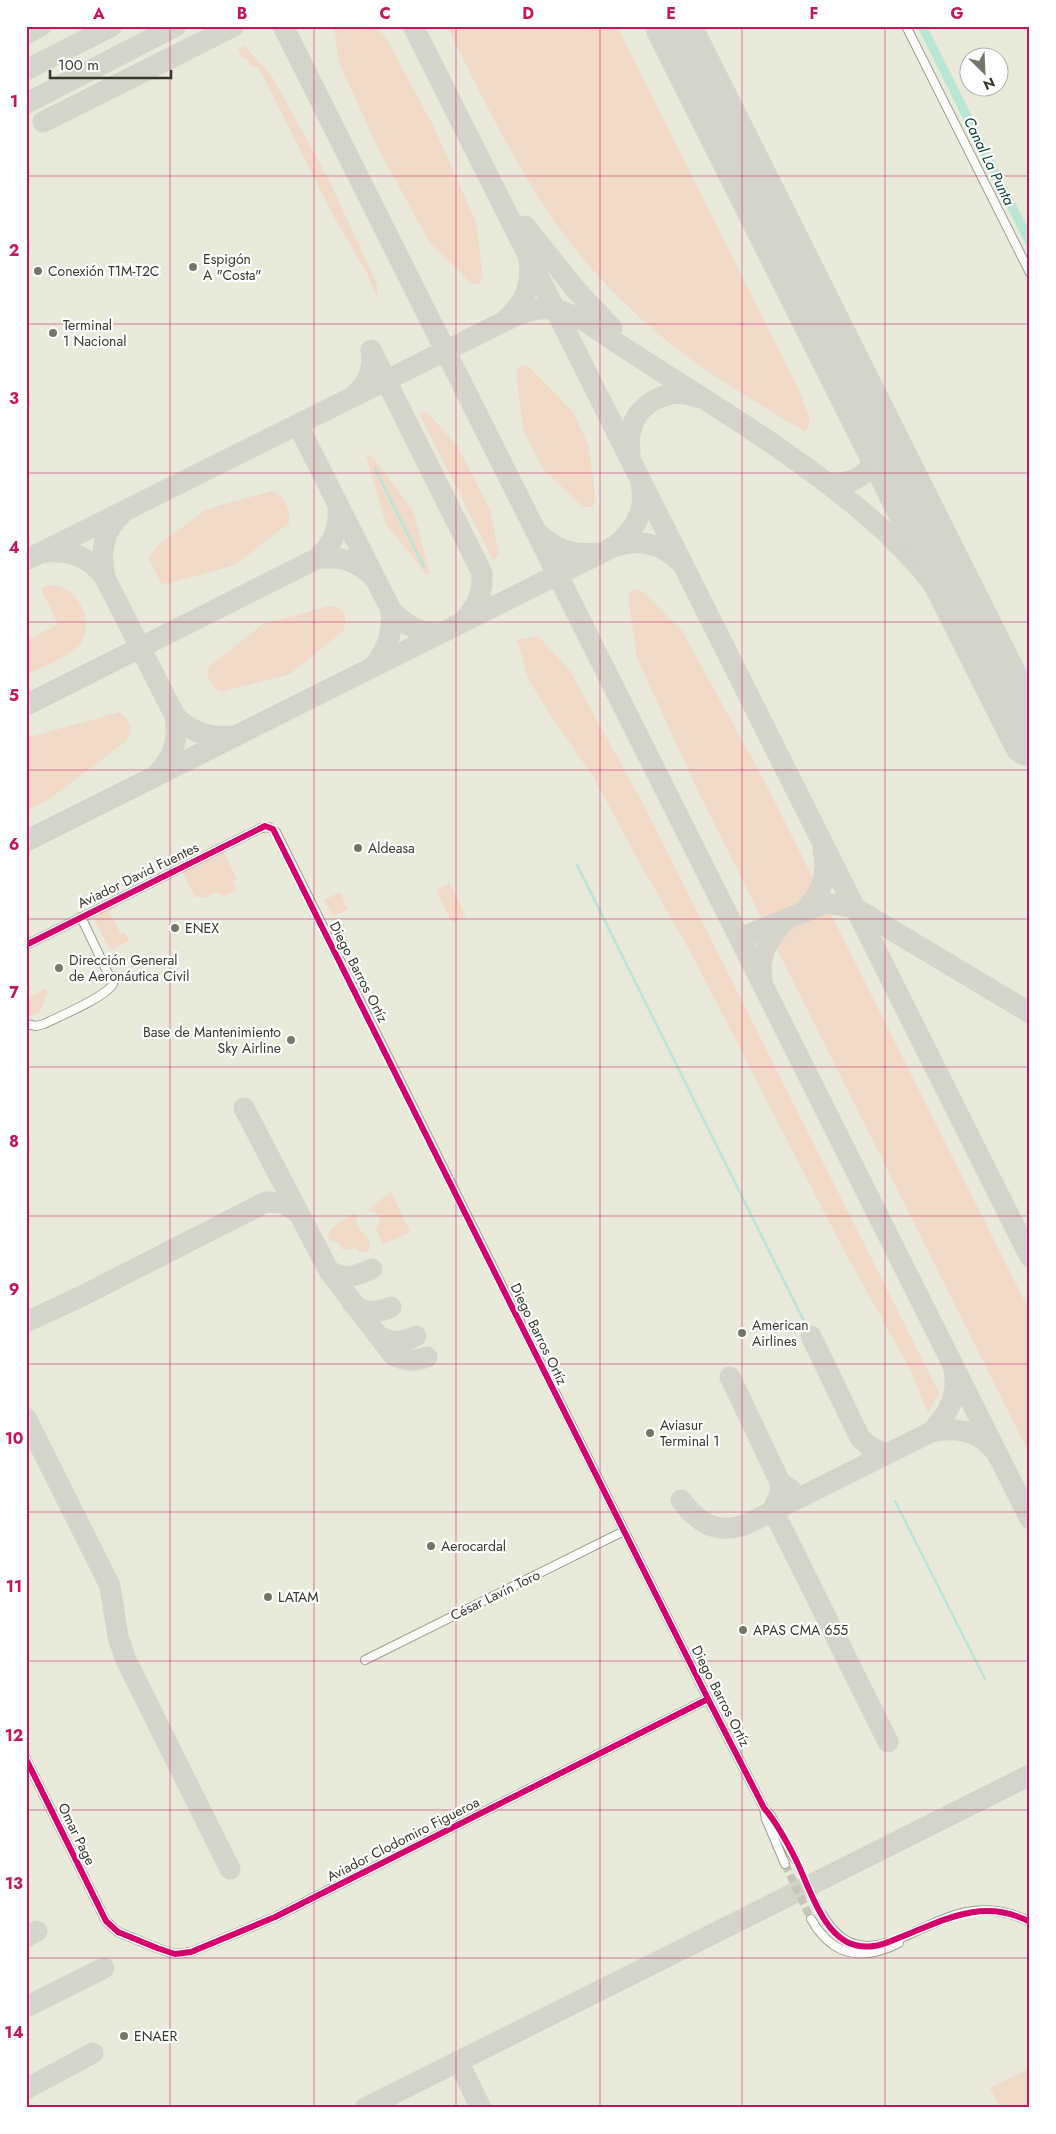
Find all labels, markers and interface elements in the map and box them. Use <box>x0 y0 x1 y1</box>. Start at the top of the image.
text: A <box>92 2 105 25</box>
text: B <box>237 2 247 25</box>
text: C <box>379 2 391 25</box>
text: D <box>522 2 534 25</box>
text: E <box>666 2 676 25</box>
text: F <box>810 2 818 25</box>
text: G <box>950 2 964 25</box>
scale bar <box>50 48 171 80</box>
north arrow <box>958 48 1008 98</box>
text: 100 m <box>58 54 99 76</box>
text: N <box>980 72 998 95</box>
text: 1 <box>10 90 18 113</box>
water label: Canal La Punta <box>958 113 1020 210</box>
text: 2 <box>9 239 19 262</box>
place label: Espigón A "Costa" <box>203 249 262 285</box>
place label: Conexión T1M-T2C <box>48 261 159 281</box>
marker: Espigón A "Costa" <box>187 261 199 273</box>
marker: Conexión T1M-T2C <box>32 265 44 277</box>
place label: Terminal 1 Nacional <box>63 315 126 351</box>
marker: Terminal 1 Nacional <box>47 327 59 339</box>
text: 3 <box>9 387 19 410</box>
text: 4 <box>8 536 20 559</box>
text: 5 <box>9 684 19 707</box>
text: 6 <box>9 833 19 856</box>
street label: Aviador David Fuentes <box>74 837 202 913</box>
place label: Aldeasa <box>368 838 415 858</box>
marker: Aldeasa <box>352 842 364 854</box>
place label: ENEX <box>185 918 219 938</box>
street label: Diego Barros Ortíz <box>325 918 393 1026</box>
marker: ENEX <box>169 922 181 934</box>
place label: Dirección General de Aeronáutica Civil <box>69 950 189 986</box>
marker: Dirección General de Aeronáutica Civil <box>53 962 65 974</box>
text: 7 <box>9 981 19 1004</box>
place label: Base de Mantenimiento Sky Airline <box>143 1022 281 1058</box>
marker: Base de Mantenimiento Sky Airline <box>285 1034 297 1046</box>
text: 8 <box>9 1130 19 1153</box>
text: 9 <box>9 1278 19 1301</box>
street label: Diego Barros Ortíz <box>506 1280 573 1389</box>
place label: American Airlines <box>752 1315 809 1351</box>
marker: American Airlines <box>736 1327 748 1339</box>
place label: Aviasur Terminal 1 <box>660 1415 720 1451</box>
text: 10 <box>5 1427 23 1450</box>
marker: Aviasur Terminal 1 <box>644 1427 656 1439</box>
place label: Aerocardal <box>441 1536 506 1556</box>
marker: Aerocardal <box>425 1540 437 1552</box>
street label: César Lavín Toro <box>447 1564 544 1625</box>
text: 11 <box>6 1575 22 1598</box>
place label: LATAM <box>278 1587 319 1607</box>
marker: LATAM <box>262 1591 274 1603</box>
place label: APAS CMA 655 <box>753 1620 848 1640</box>
marker: APAS CMA 655 <box>737 1624 749 1636</box>
street label: Diego Barros Ortíz <box>687 1642 755 1750</box>
text: 12 <box>5 1724 23 1747</box>
street label: Aviador Clodomiro Figueroa <box>323 1792 483 1886</box>
street label: Omar Page <box>53 1800 101 1868</box>
text: 13 <box>5 1872 23 1895</box>
text: 14 <box>4 2021 24 2044</box>
place label: ENAER <box>134 2026 177 2046</box>
marker: ENAER <box>118 2030 130 2042</box>

